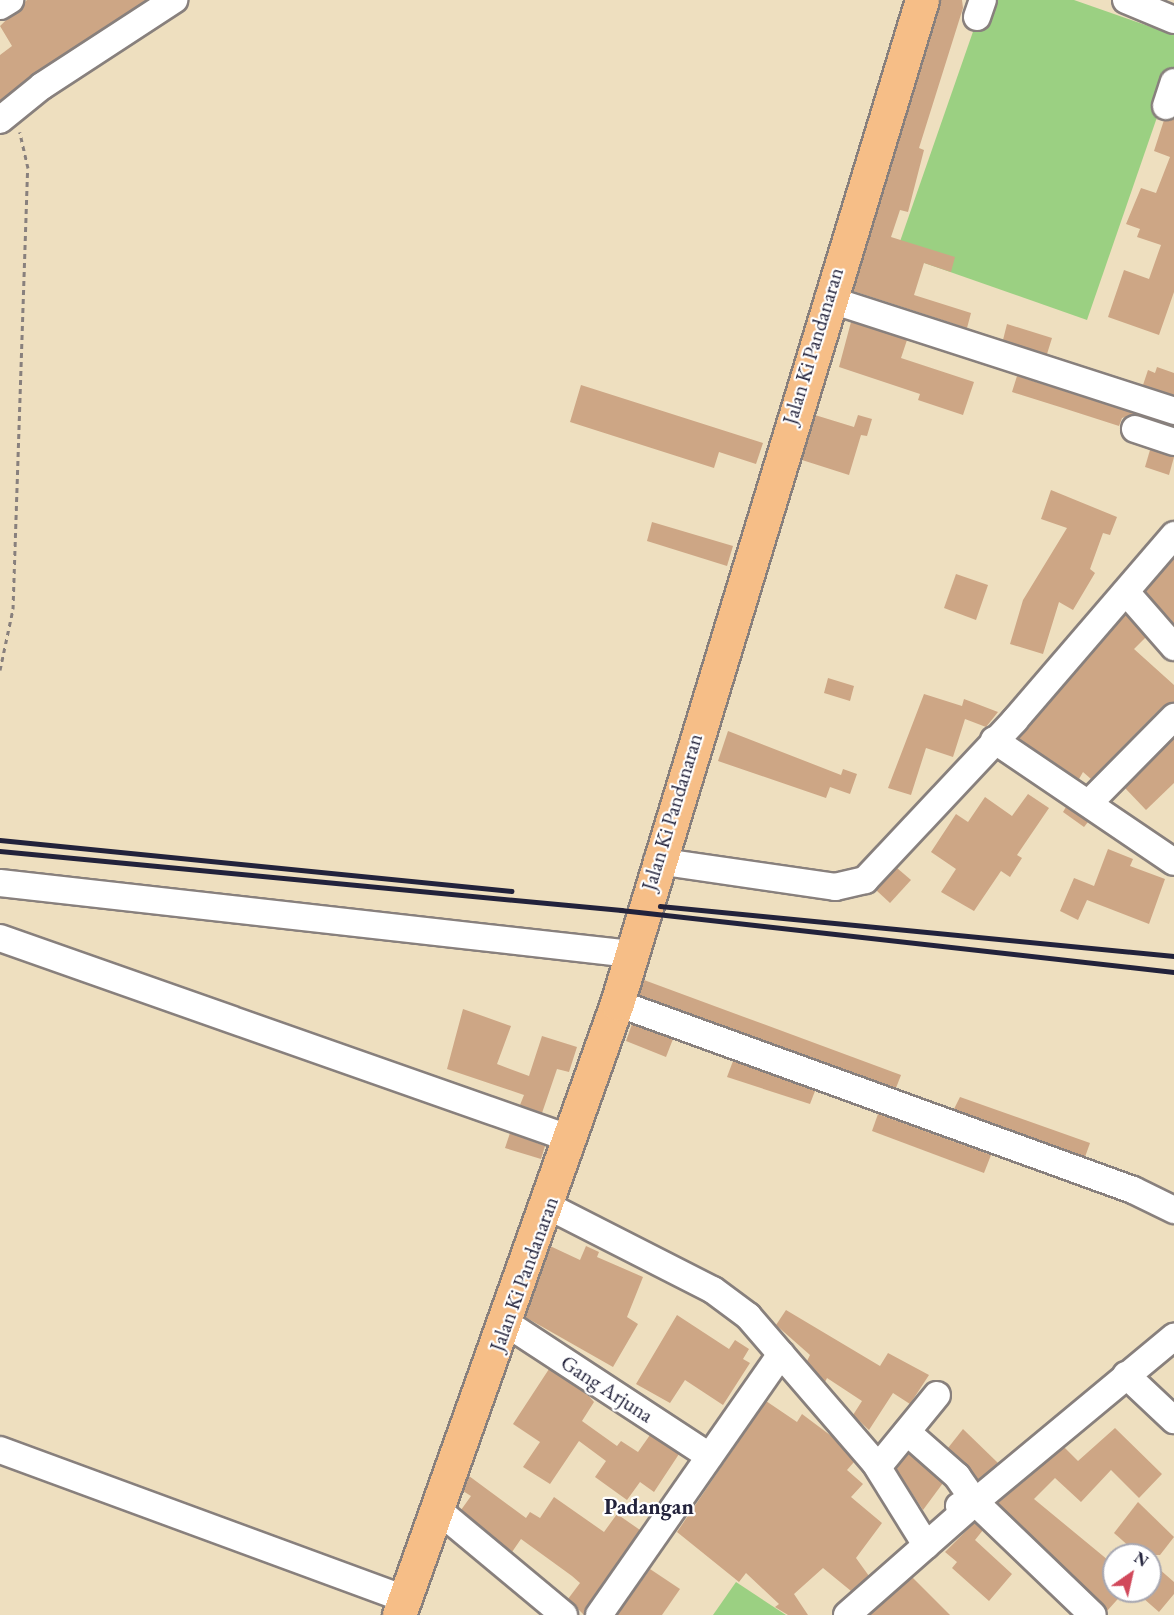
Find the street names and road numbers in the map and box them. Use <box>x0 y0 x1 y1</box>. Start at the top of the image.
street label: Jalan Ki Pandanaran <box>777 264 849 428</box>
street label: Jalan Ki Pandanaran <box>636 730 708 894</box>
street label: Jalan Ki Pandanaran <box>484 1193 564 1355</box>
street label: Gang Arjuna <box>556 1350 658 1428</box>

